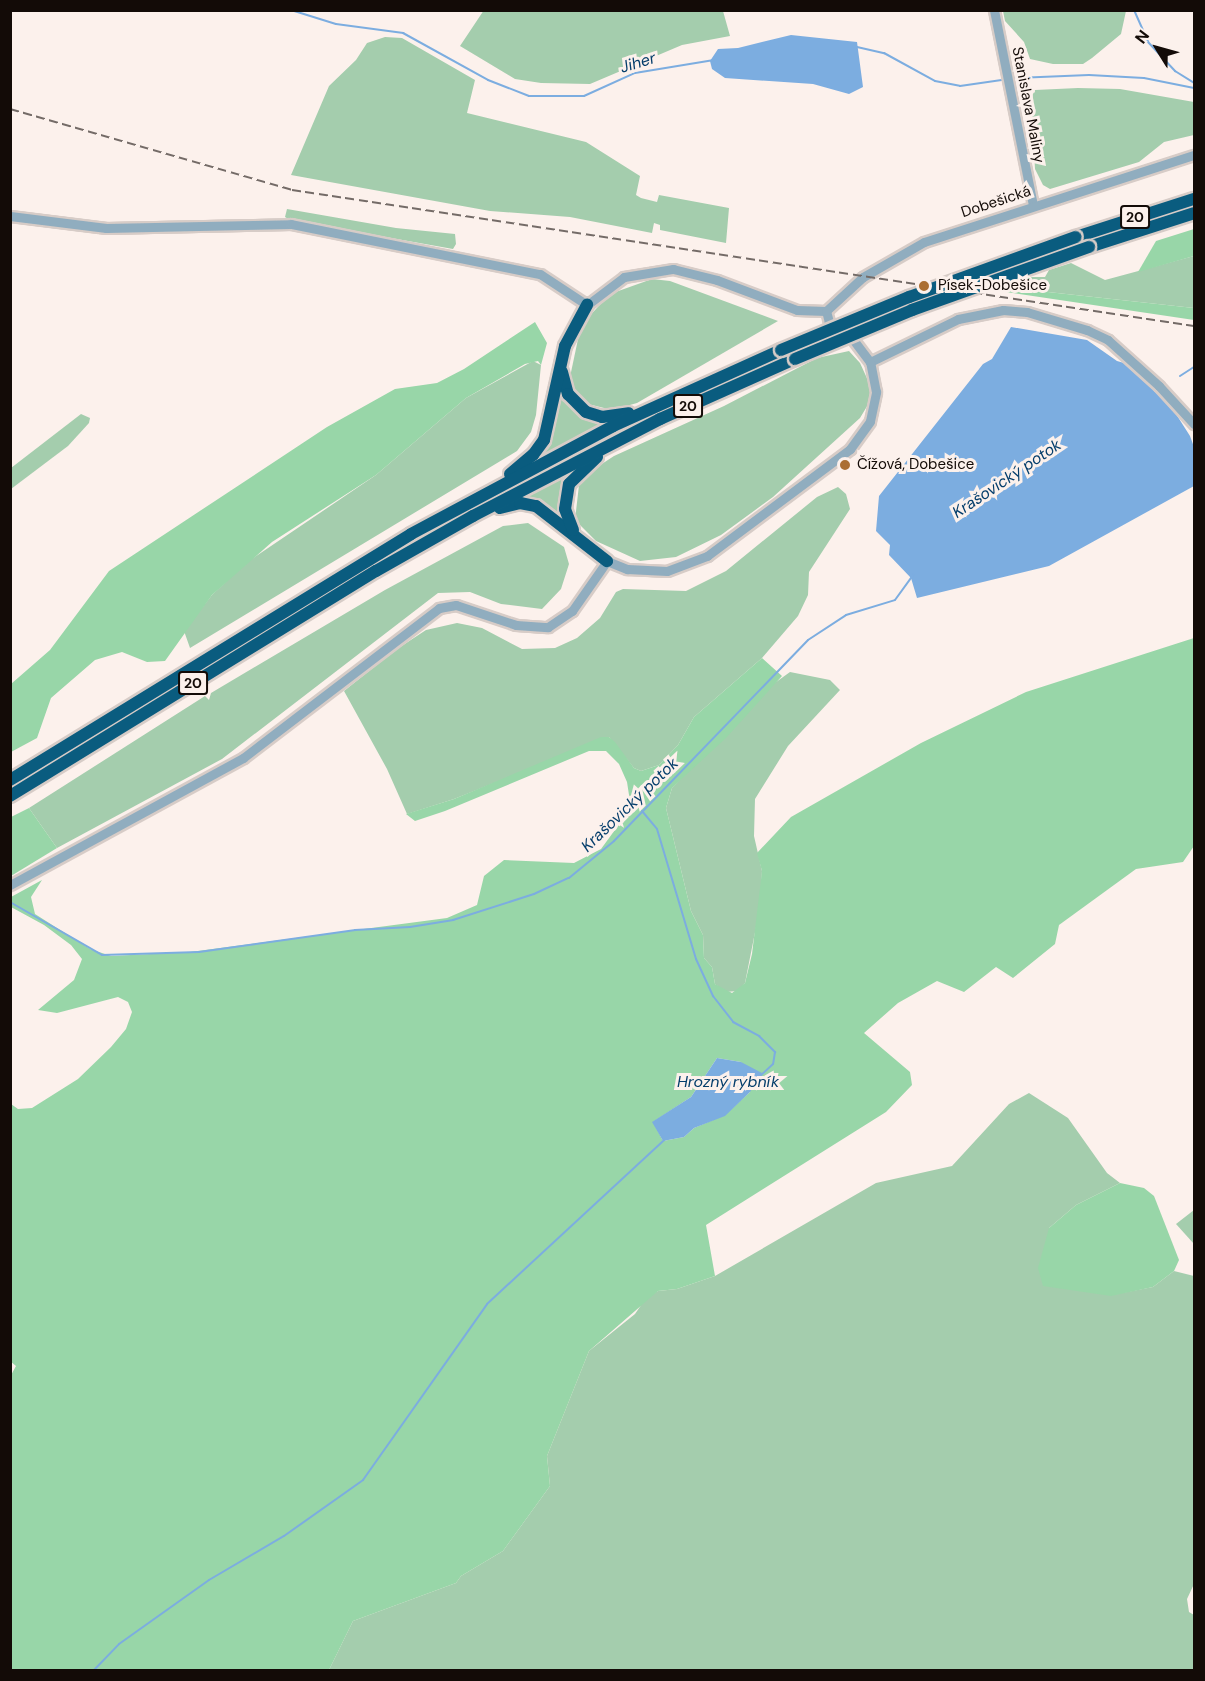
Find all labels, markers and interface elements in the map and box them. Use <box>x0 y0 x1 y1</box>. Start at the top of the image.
north arrow <box>1127 18 1187 78</box>
text: N <box>1130 26 1154 48</box>
street label: Stanislava Maliny <box>1008 45 1048 165</box>
water label: Jiher <box>618 49 658 77</box>
street label: Dobešická <box>959 182 1033 222</box>
road number: 20 <box>1120 206 1150 228</box>
marker: Písek-Dobešice <box>915 277 933 295</box>
place label: Písek-Dobešice <box>938 277 1047 295</box>
road number: 20 <box>673 395 703 417</box>
water label: Krašovický potok <box>949 435 1065 523</box>
place label: Čížová, Dobešice <box>857 456 974 474</box>
marker: Čížová, Dobešice <box>838 458 852 472</box>
road number: 20 <box>178 672 208 694</box>
water label: Krašovický potok <box>578 754 682 856</box>
water label: Hrozný rybník <box>677 1072 779 1092</box>

